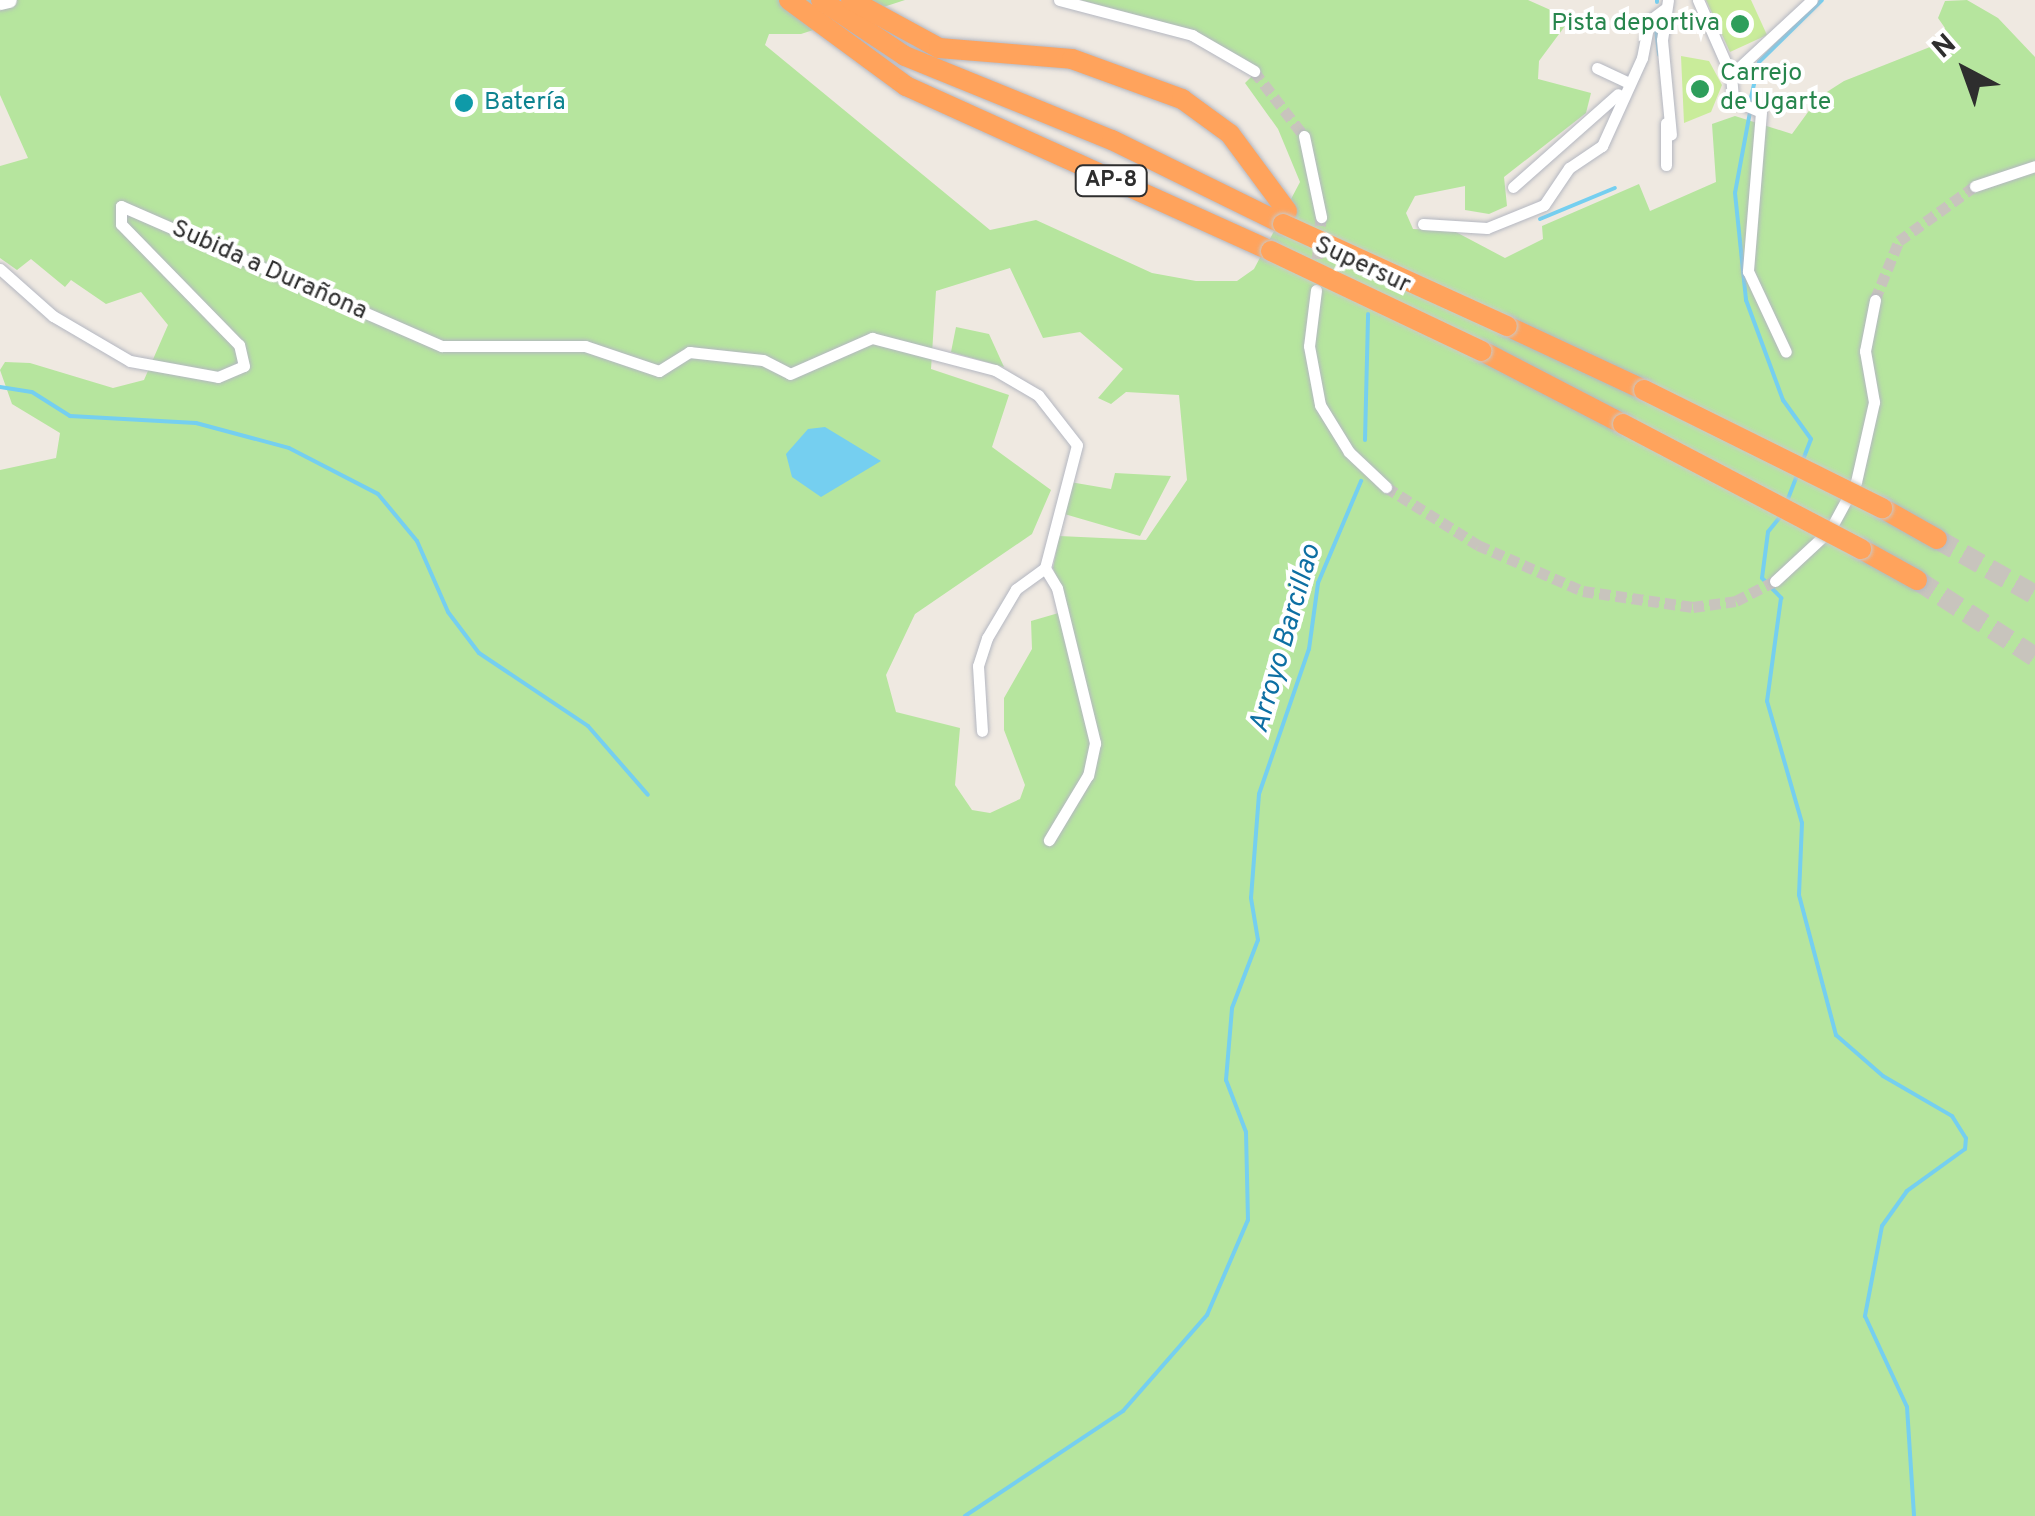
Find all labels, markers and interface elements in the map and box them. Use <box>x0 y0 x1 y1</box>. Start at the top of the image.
place label: Pista deportiva <box>1551 9 1720 39</box>
marker: Pista deportiva <box>1729 13 1751 35</box>
north arrow <box>1915 20 2015 120</box>
text: N <box>1926 27 1965 68</box>
place label: Carrejo de Ugarte <box>1720 60 1831 119</box>
marker: Carrejo de Ugarte <box>1689 78 1711 100</box>
place label: Batería <box>484 88 566 118</box>
marker: Batería <box>453 92 475 114</box>
road number: AP-8 <box>1074 164 1148 198</box>
street label: Subida a Durañona <box>167 214 371 328</box>
street label: Supersur <box>1309 231 1415 301</box>
water label: Arroyo Barcillao <box>1243 541 1329 737</box>

